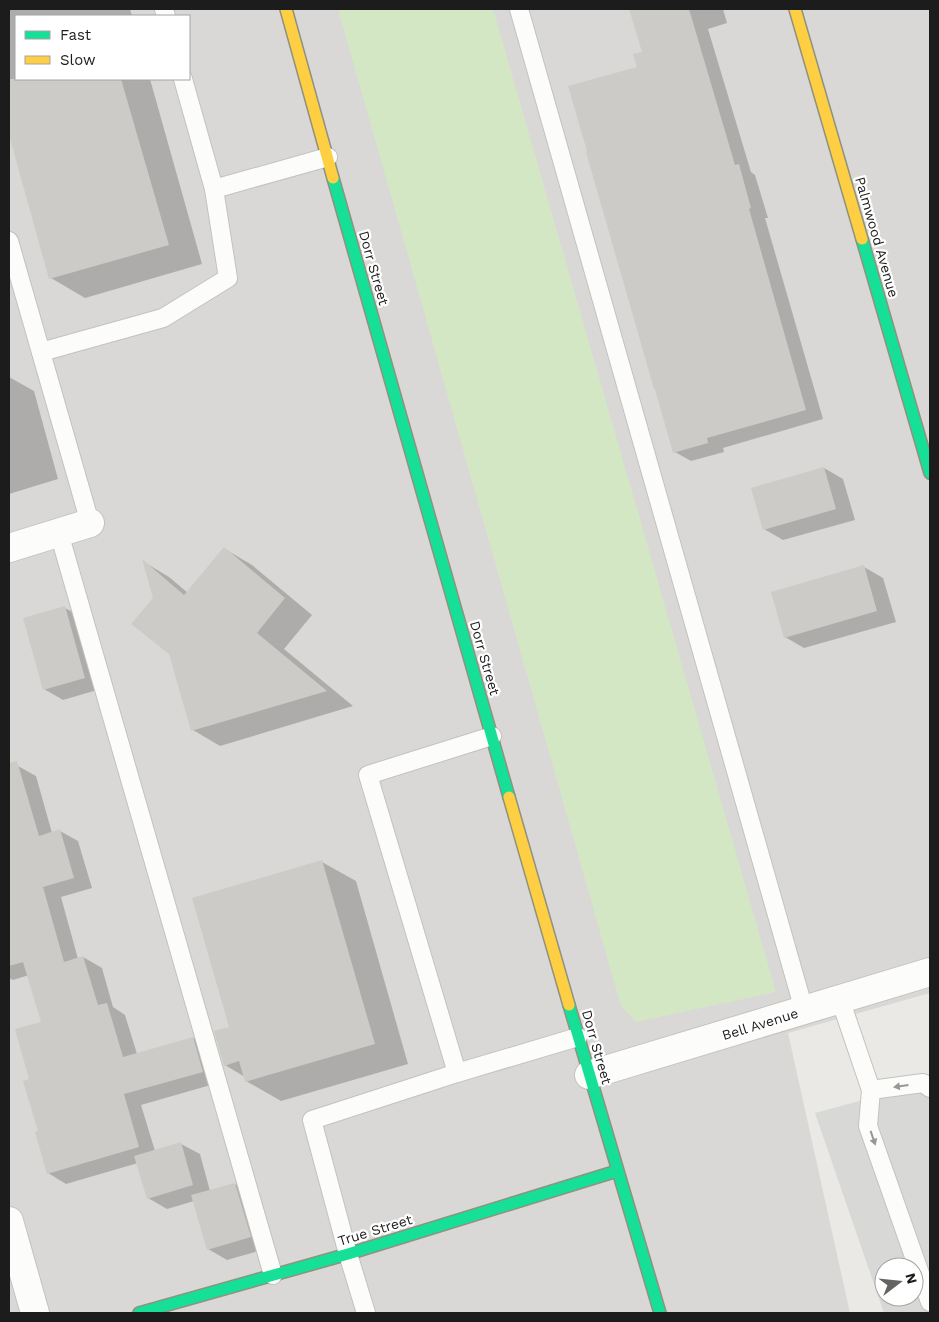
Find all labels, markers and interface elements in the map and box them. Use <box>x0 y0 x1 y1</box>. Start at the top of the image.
legend <box>15 15 190 80</box>
text: Fast <box>60 26 92 44</box>
text: Slow <box>60 51 96 69</box>
street label: Palmwood Avenue <box>852 175 902 299</box>
street label: Dorr Street <box>356 229 392 307</box>
street label: Dorr Street <box>467 619 503 697</box>
street label: Bell Avenue <box>720 1005 800 1043</box>
street label: Dorr Street <box>579 1008 615 1086</box>
one-way arrow <box>893 1082 909 1090</box>
one-way arrow <box>870 1131 877 1146</box>
street label: True Street <box>336 1211 414 1249</box>
north arrow <box>874 1257 924 1307</box>
text: N <box>902 1271 921 1286</box>

